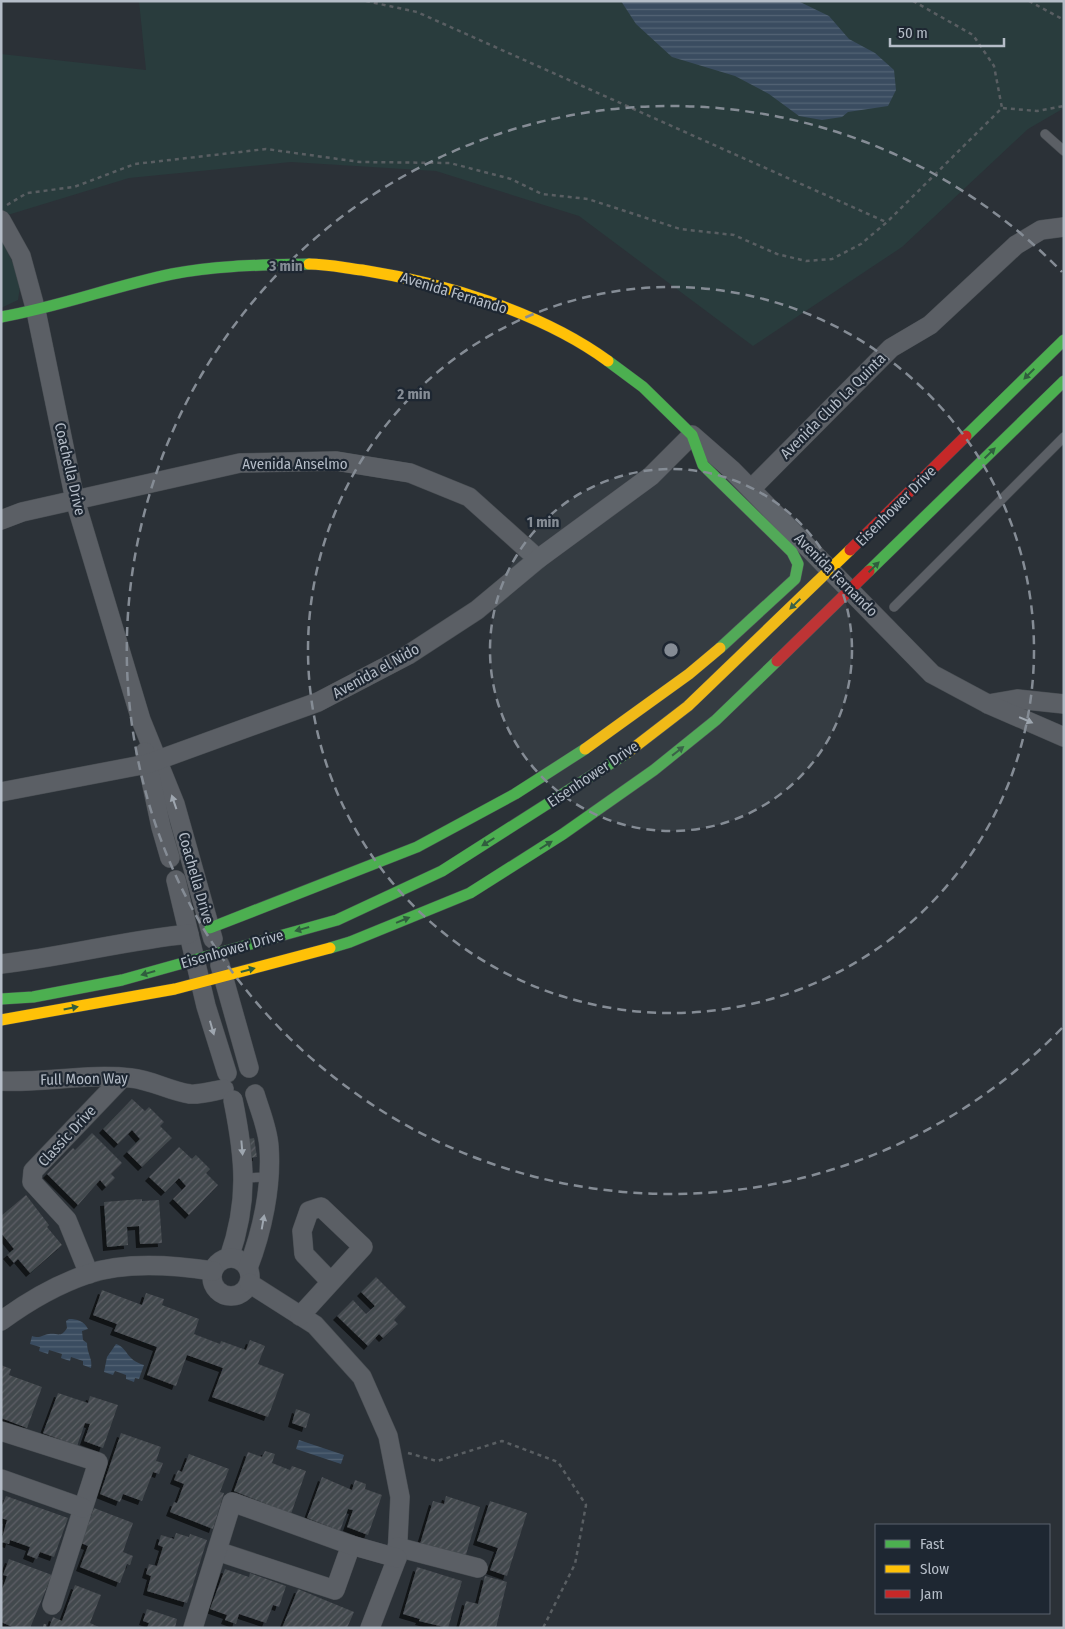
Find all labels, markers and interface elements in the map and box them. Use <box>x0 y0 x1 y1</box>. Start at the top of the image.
scale bar <box>890 15 1004 47</box>
text: 50 m <box>898 24 928 42</box>
text: 3 min <box>268 257 303 275</box>
street label: Avenida Fernando <box>399 268 509 318</box>
street label: Avenida Club La Quinta <box>776 349 890 463</box>
one-way arrow <box>1023 368 1035 380</box>
text: 2 min <box>396 385 431 403</box>
street label: Coachella Drive <box>51 421 89 517</box>
one-way arrow <box>984 447 996 459</box>
street label: Avenida Anselmo <box>242 455 348 473</box>
street label: Eisenhower Drive <box>852 462 940 550</box>
text: 1 min <box>527 513 559 531</box>
street label: Avenida Fernando <box>791 530 881 620</box>
one-way arrow <box>868 561 880 573</box>
one-way arrow <box>789 598 801 610</box>
street label: Avenida el Nido <box>330 640 423 702</box>
centre of rings <box>662 641 680 659</box>
one-way arrow <box>1019 717 1033 725</box>
street label: Eisenhower Drive <box>544 737 642 811</box>
one-way arrow <box>671 745 684 756</box>
one-way arrow <box>170 795 177 810</box>
street label: Coachella Drive <box>174 830 218 926</box>
one-way arrow <box>481 838 494 847</box>
one-way arrow <box>539 840 552 850</box>
one-way arrow <box>396 916 410 924</box>
street label: Eisenhower Drive <box>179 926 285 972</box>
one-way arrow <box>294 926 309 934</box>
one-way arrow <box>241 966 256 974</box>
one-way arrow <box>141 969 156 977</box>
one-way arrow <box>63 1004 79 1012</box>
one-way arrow <box>209 1021 217 1036</box>
street label: Full Moon Way <box>40 1069 128 1089</box>
street label: Classic Drive <box>34 1102 100 1170</box>
one-way arrow <box>238 1140 246 1156</box>
one-way arrow <box>260 1214 268 1230</box>
legend <box>875 1524 1050 1614</box>
text: Fast <box>920 1535 944 1553</box>
text: Slow <box>920 1560 949 1578</box>
text: Jam <box>920 1585 943 1603</box>

